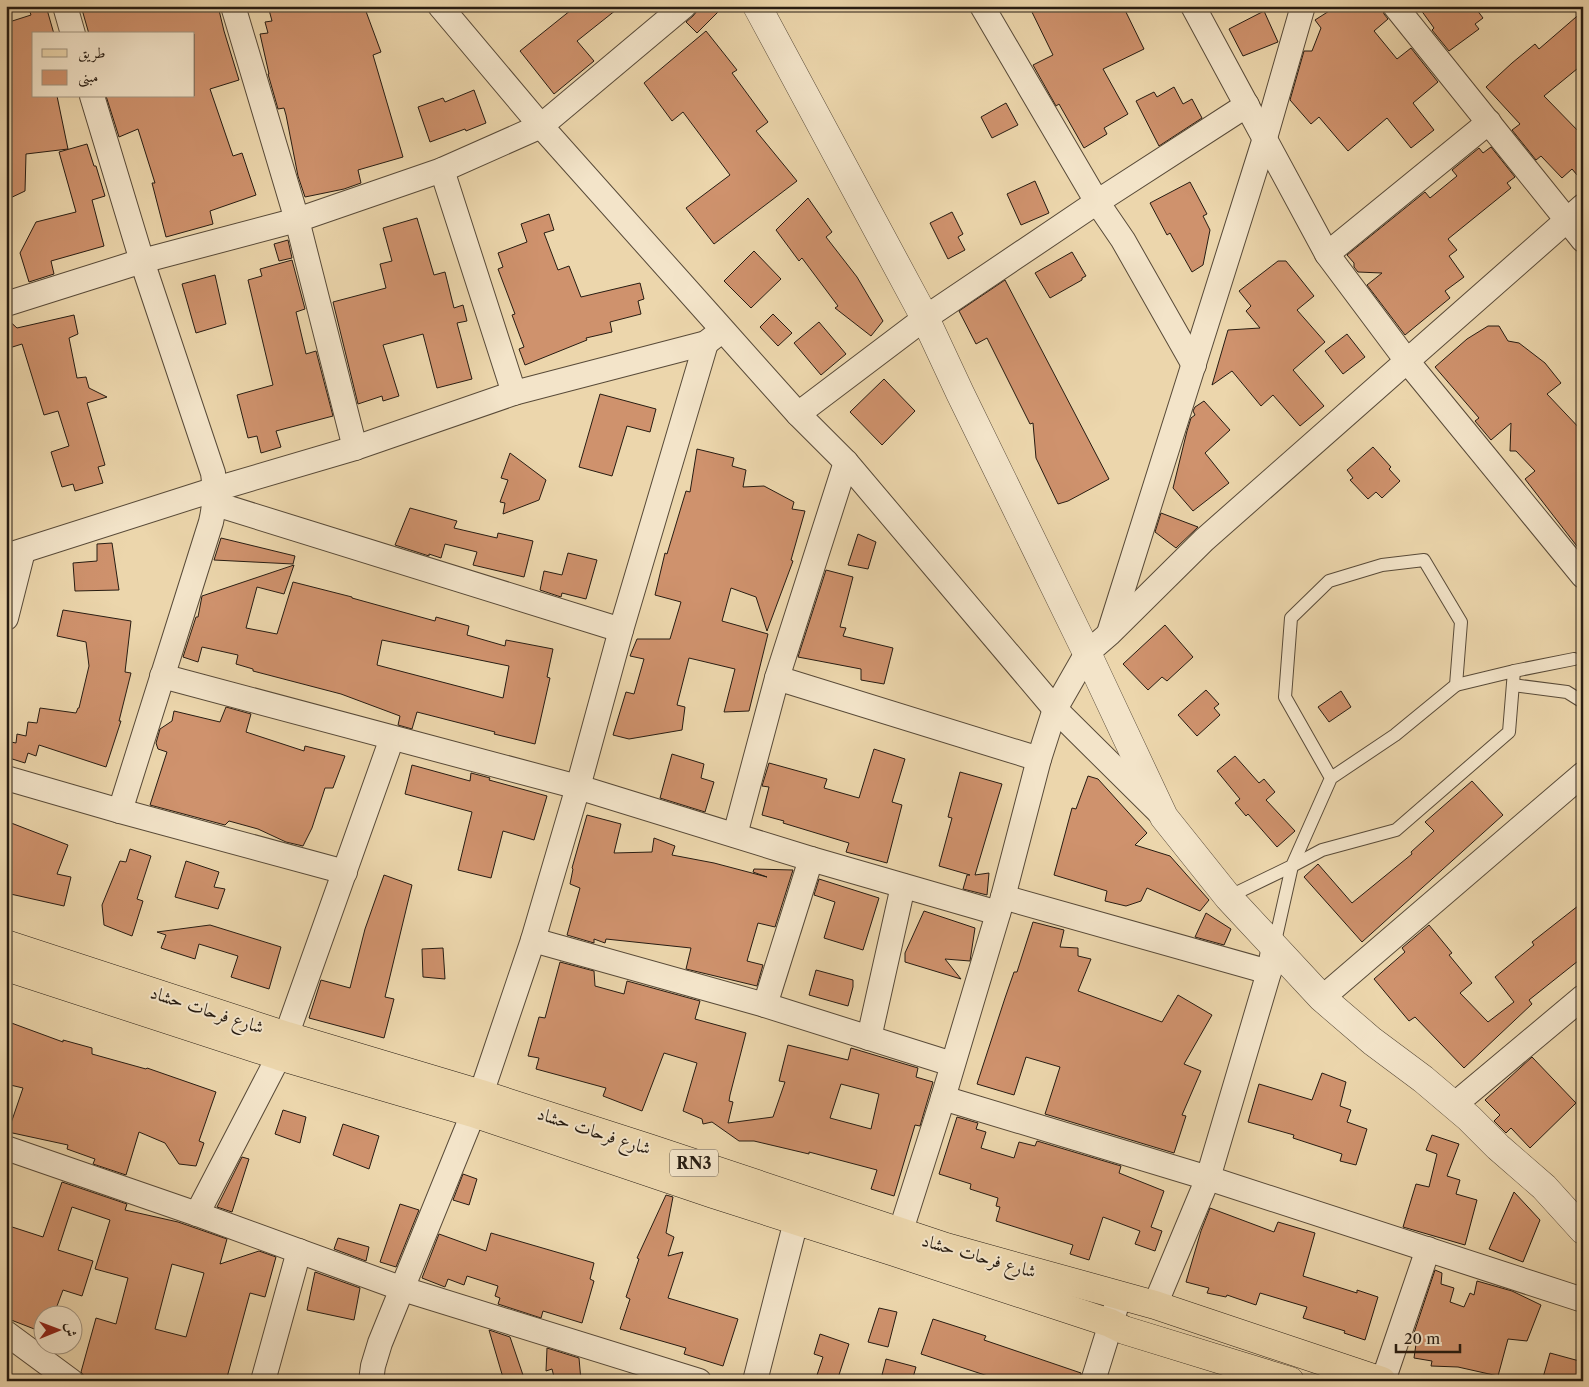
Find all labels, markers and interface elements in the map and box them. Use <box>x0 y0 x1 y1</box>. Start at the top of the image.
legend <box>32 32 195 98</box>
text: طريق <box>78 43 105 63</box>
text: مبنى <box>78 67 98 88</box>
street label: شارع فرحات حشاد <box>146 981 267 1043</box>
street label: شارع فرحات حشاد <box>533 1102 654 1164</box>
road number: RN3 <box>670 1150 718 1176</box>
street label: شارع فرحات حشاد <box>918 1229 1039 1287</box>
north arrow <box>32 1304 82 1354</box>
scale bar <box>1396 1322 1460 1354</box>
text: ش <box>62 1323 80 1337</box>
text: 20 m <box>1404 1329 1440 1348</box>

